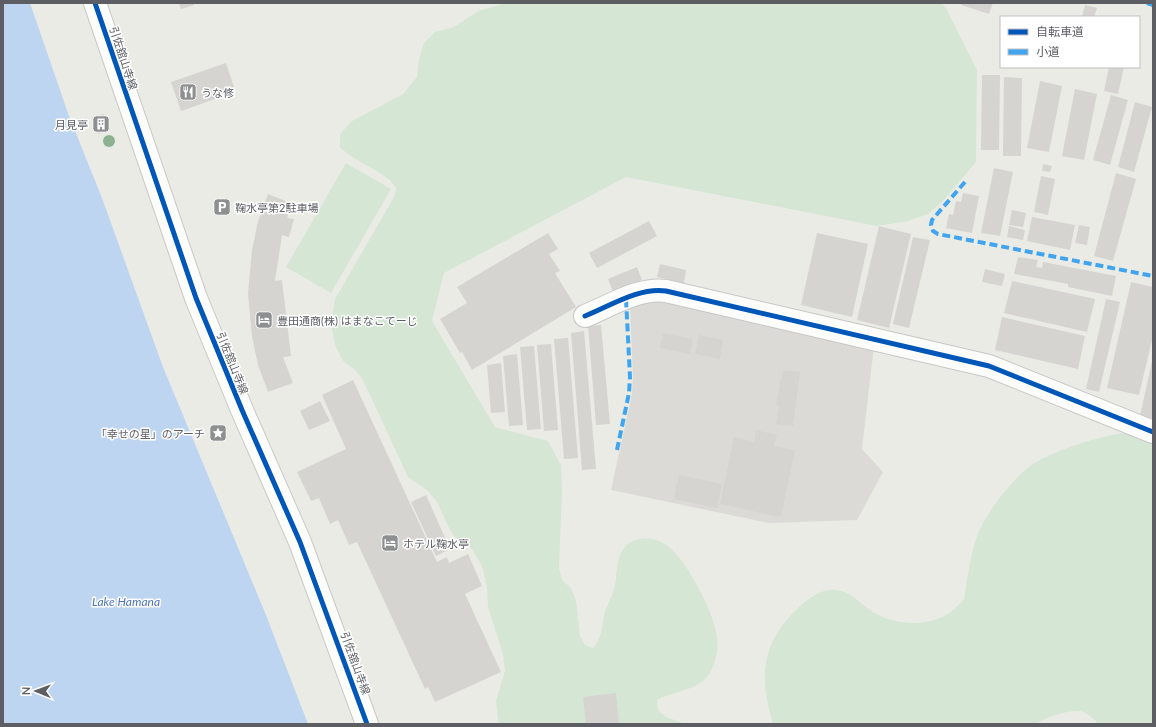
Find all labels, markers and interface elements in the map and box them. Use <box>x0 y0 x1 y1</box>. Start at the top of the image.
legend <box>1000 16 1140 68</box>
text: 自転車道 <box>1036 24 1084 39</box>
street label: 引佐舘山寺線 <box>108 25 140 91</box>
text: 小道 <box>1036 44 1060 59</box>
restaurant icon: うな修 <box>178 82 198 102</box>
place label: うな修 <box>201 86 234 99</box>
building icon: 月見亭 <box>91 114 111 134</box>
place label: 月見亭 <box>55 118 88 131</box>
parking icon: 鞠水亭第2駐車場 <box>212 197 232 217</box>
place label: 鞠水亭第2駐車場 <box>235 201 318 214</box>
hotel icon: 豊田通商(株) はまなこてーじ <box>254 310 274 330</box>
place label: 豊田通商(株) はまなこてーじ <box>277 314 418 327</box>
street label: 引佐舘山寺線 <box>215 330 251 396</box>
place icon: 「幸せの星」のアーチ <box>208 423 228 443</box>
place label: 「幸せの星」のアーチ <box>96 427 205 440</box>
hotel icon: ホテル鞠水亭 <box>380 533 400 553</box>
place label: ホテル鞠水亭 <box>403 537 469 550</box>
water label: Lake Hamana <box>92 594 160 609</box>
street label: 引佐舘山寺線 <box>339 630 373 696</box>
north arrow <box>16 671 56 711</box>
text: N <box>19 686 32 695</box>

